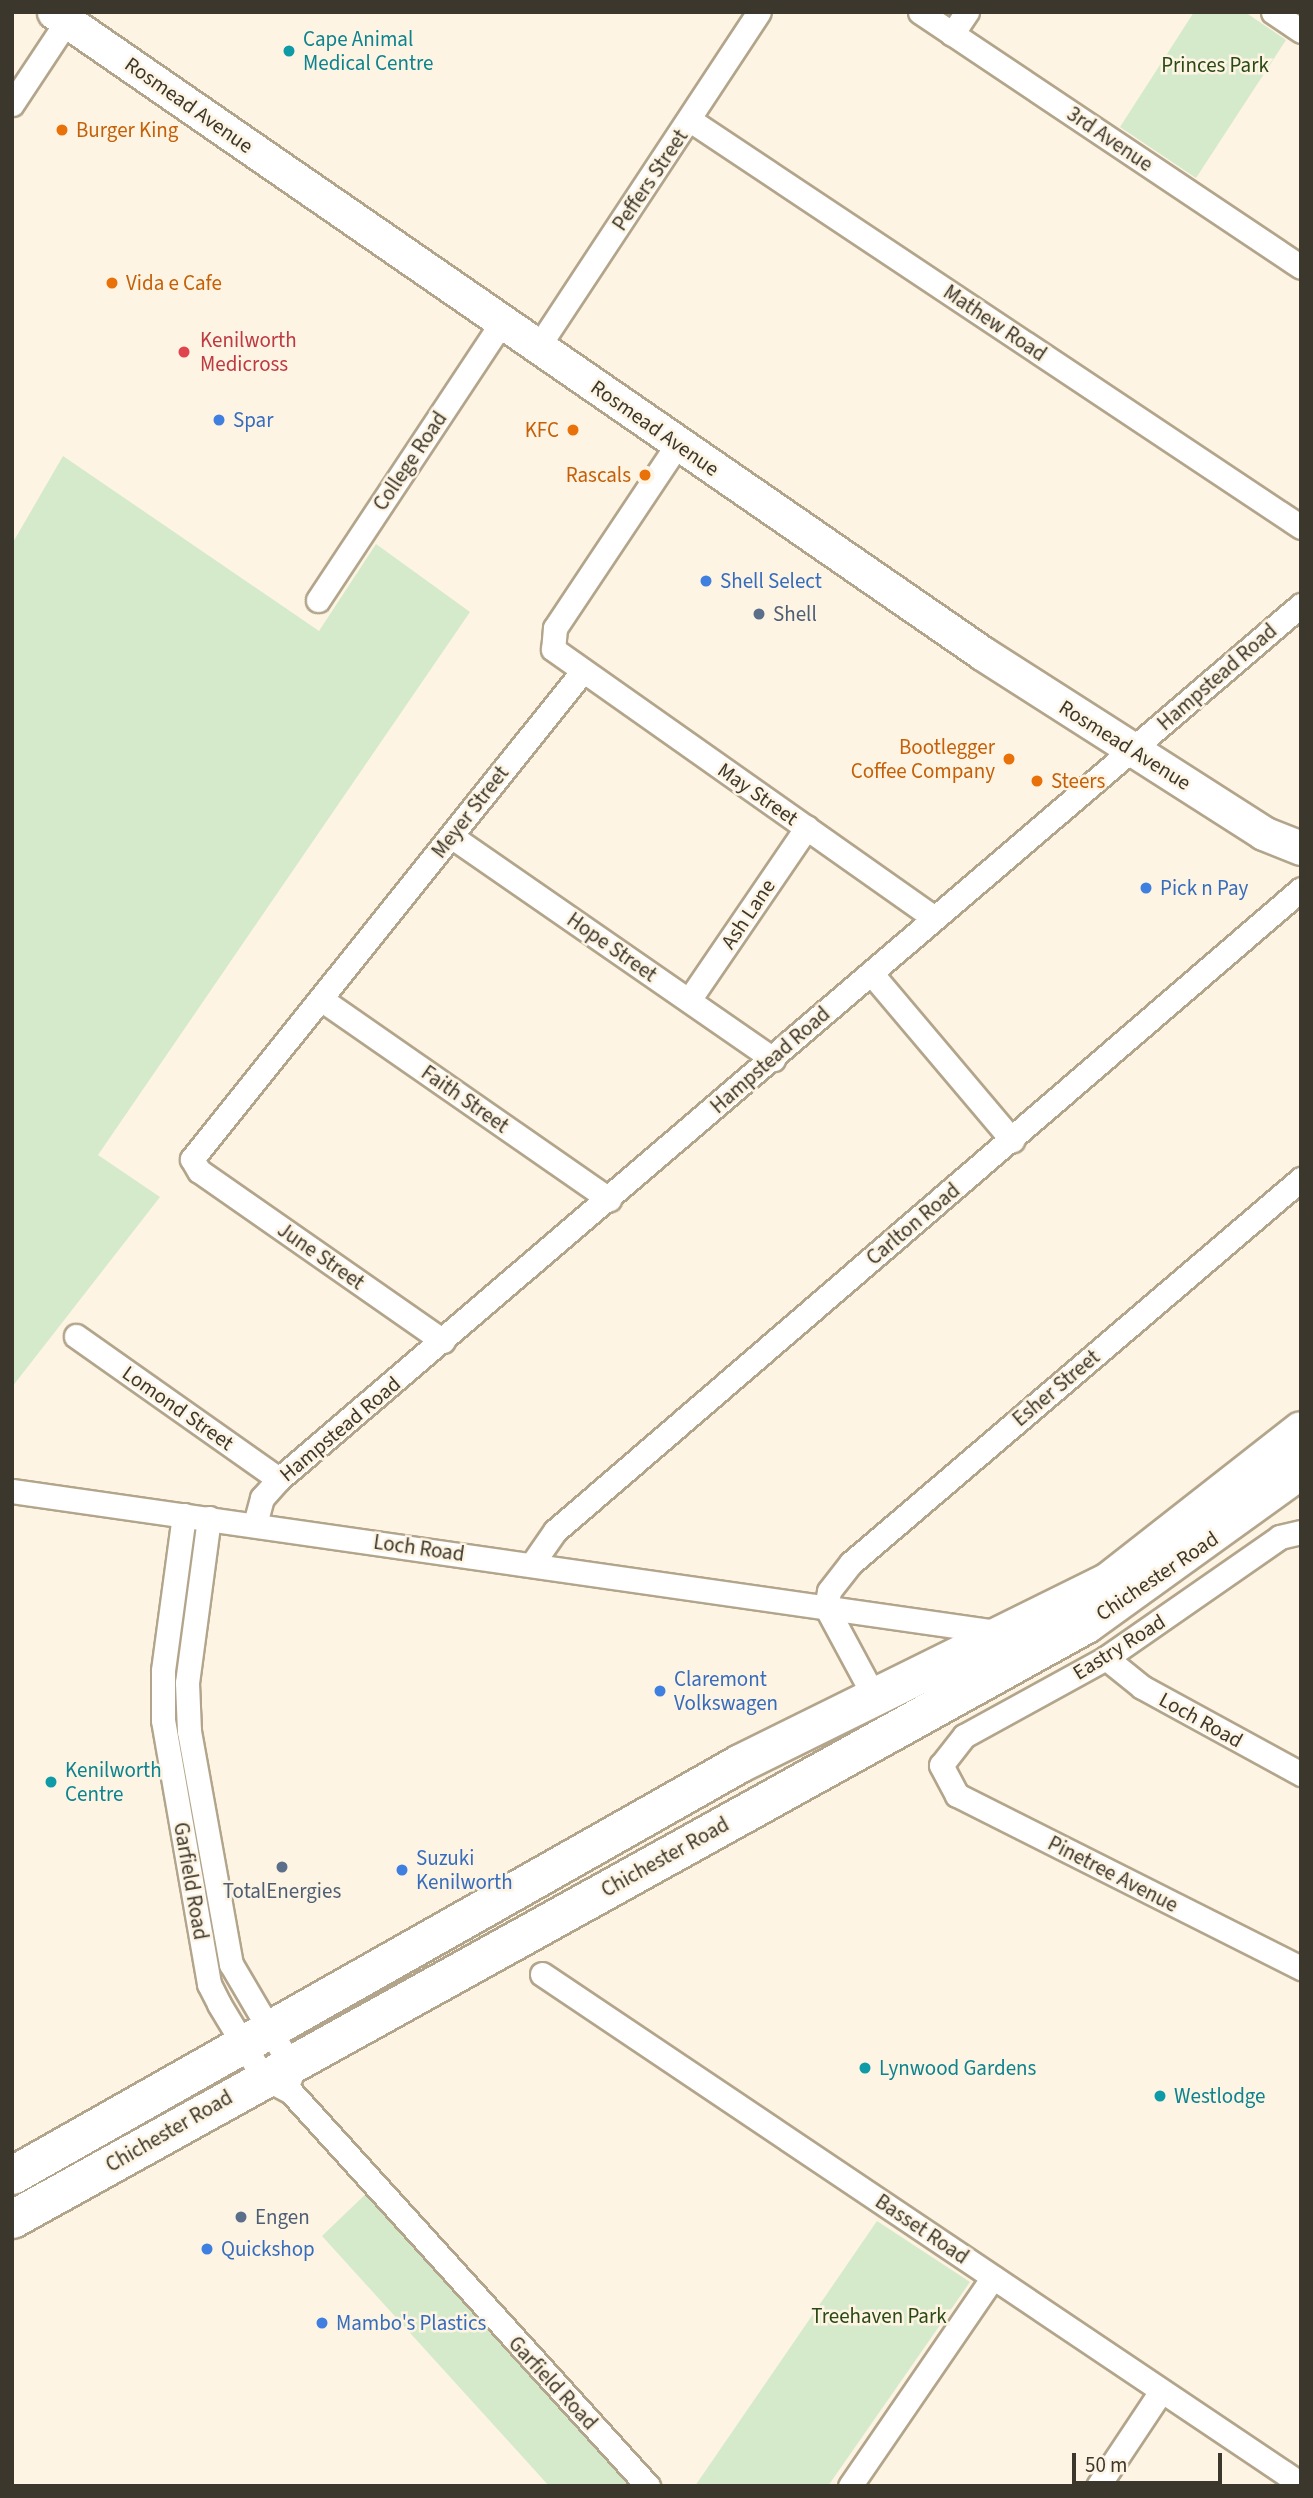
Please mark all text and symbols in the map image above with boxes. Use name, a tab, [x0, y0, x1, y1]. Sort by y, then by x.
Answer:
place label: Cape Animal Medical Centre	[303, 26, 433, 76]
marker: Cape Animal Medical Centre	[281, 43, 297, 59]
street label: Rosmead Avenue	[120, 51, 258, 159]
park label: Princes Park	[1161, 52, 1269, 78]
street label: 3rd Avenue	[1062, 101, 1158, 177]
place label: Burger King	[76, 117, 178, 143]
marker: Burger King	[54, 122, 70, 138]
street label: Peffers Street	[607, 124, 693, 236]
place label: Vida e Cafe	[126, 270, 222, 296]
marker: Vida e Cafe	[104, 275, 120, 291]
street label: Mathew Road	[939, 279, 1051, 367]
place label: Kenilworth Medicross	[200, 327, 297, 377]
marker: Kenilworth Medicross	[174, 342, 194, 362]
street label: Rosmead Avenue	[586, 374, 724, 482]
place label: Spar	[233, 407, 273, 433]
street label: College Road	[368, 407, 452, 515]
marker: Spar	[211, 412, 227, 428]
place label: KFC	[525, 417, 559, 443]
marker: KFC	[565, 422, 581, 438]
place label: Rascals	[566, 462, 631, 488]
marker: Rascals	[637, 467, 653, 483]
place label: Shell Select	[720, 568, 822, 594]
marker: Shell Select	[698, 573, 714, 589]
place label: Shell	[773, 601, 817, 627]
marker: Shell	[751, 606, 767, 622]
street label: Hampstead Road	[1152, 618, 1282, 736]
street label: Rosmead Avenue	[1054, 694, 1196, 796]
place label: Bootlegger Coffee Company	[851, 734, 995, 784]
marker: Bootlegger Coffee Company	[1001, 751, 1017, 767]
street label: May Street	[713, 757, 803, 831]
street label: Meyer Street	[426, 761, 514, 863]
place label: Steers	[1051, 768, 1105, 794]
marker: Steers	[1029, 773, 1045, 789]
street label: Ash Lane	[715, 874, 781, 954]
place label: Pick n Pay	[1160, 875, 1248, 901]
marker: Pick n Pay	[1138, 880, 1154, 896]
street label: Hope Street	[562, 907, 662, 987]
street label: Hampstead Road	[705, 1001, 835, 1119]
street label: Faith Street	[417, 1060, 513, 1138]
street label: Carlton Road	[861, 1178, 965, 1270]
street label: June Street	[273, 1217, 369, 1295]
street label: Esher Street	[1007, 1344, 1105, 1432]
street label: Lomond Street	[117, 1360, 239, 1456]
street label: Hampstead Road	[274, 1371, 406, 1487]
street label: Chichester Road	[1091, 1526, 1223, 1626]
street label: Loch Road	[372, 1529, 466, 1567]
street label: Eastry Road	[1068, 1609, 1170, 1685]
place label: Claremont Volkswagen	[674, 1666, 778, 1716]
marker: Claremont Volkswagen	[652, 1683, 668, 1699]
street label: Loch Road	[1155, 1687, 1247, 1753]
place label: Kenilworth Centre	[65, 1757, 162, 1807]
marker: Kenilworth Centre	[43, 1774, 59, 1790]
street label: Chichester Road	[597, 1812, 733, 1902]
street label: Garfield Road	[168, 1820, 214, 1942]
street label: Pinetree Avenue	[1044, 1830, 1182, 1918]
place label: Suzuki Kenilworth	[416, 1845, 513, 1895]
marker: TotalEnergies	[274, 1859, 290, 1875]
marker: Suzuki Kenilworth	[394, 1862, 410, 1878]
place label: TotalEnergies	[223, 1878, 341, 1904]
place label: Lynwood Gardens	[879, 2055, 1036, 2081]
marker: Lynwood Gardens	[857, 2060, 873, 2076]
place label: Westlodge	[1174, 2083, 1266, 2109]
street label: Chichester Road	[101, 2085, 237, 2177]
marker: Westlodge	[1152, 2088, 1168, 2104]
street label: Basset Road	[871, 2189, 973, 2269]
place label: Engen	[255, 2204, 310, 2230]
marker: Engen	[233, 2209, 249, 2225]
place label: Quickshop	[221, 2236, 315, 2262]
marker: Quickshop	[199, 2241, 215, 2257]
park label: Treehaven Park	[811, 2303, 947, 2329]
place label: Mambo's Plastics	[336, 2310, 486, 2336]
marker: Mambo's Plastics	[314, 2315, 330, 2331]
street label: Garfield Road	[503, 2331, 603, 2435]
scale bar	[1075, 2438, 1226, 2482]
text: 50 m	[1085, 2450, 1127, 2480]

